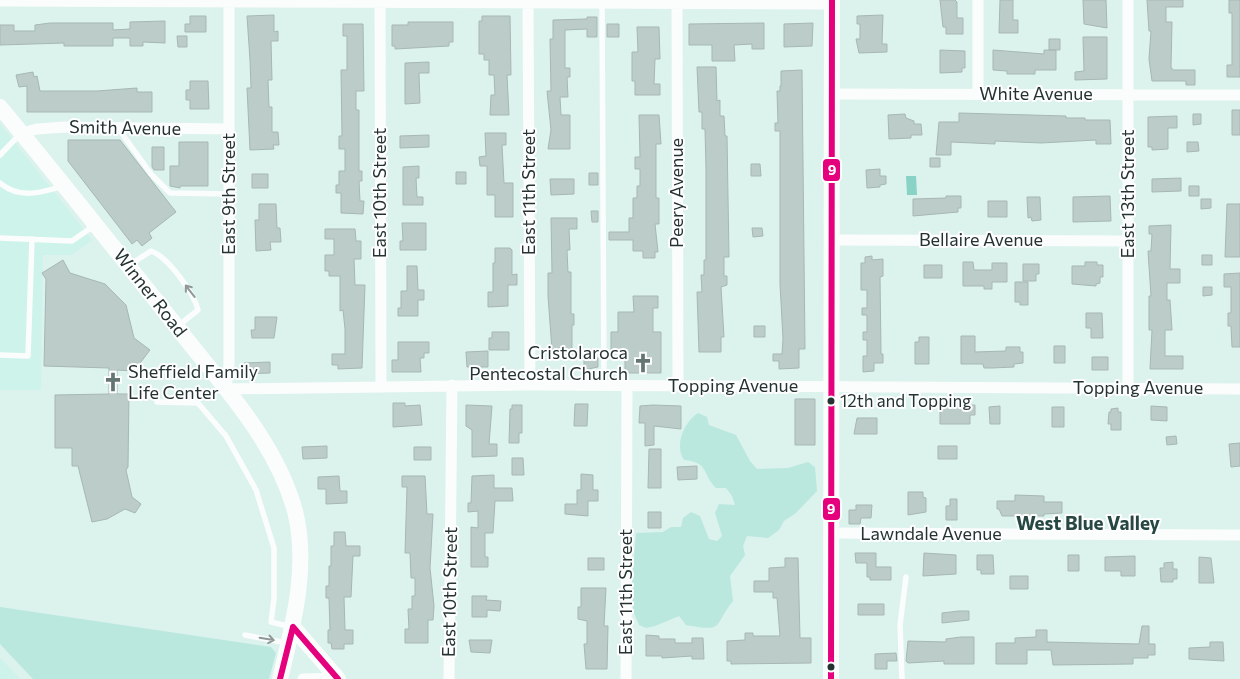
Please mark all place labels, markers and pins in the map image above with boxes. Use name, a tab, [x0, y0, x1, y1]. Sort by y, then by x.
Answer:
place label: Cristolaroca Pentecostal Church	[469, 341, 628, 384]
church icon: Cristolaroca Pentecostal Church	[632, 352, 654, 374]
place label: Sheffield Family Life Center	[128, 360, 258, 403]
church icon: Sheffield Family Life Center	[102, 371, 124, 393]
place label: 12th and Topping	[840, 390, 972, 411]
marker: 12th and Topping	[826, 396, 836, 406]
unlabelled marker	[826, 662, 836, 672]

